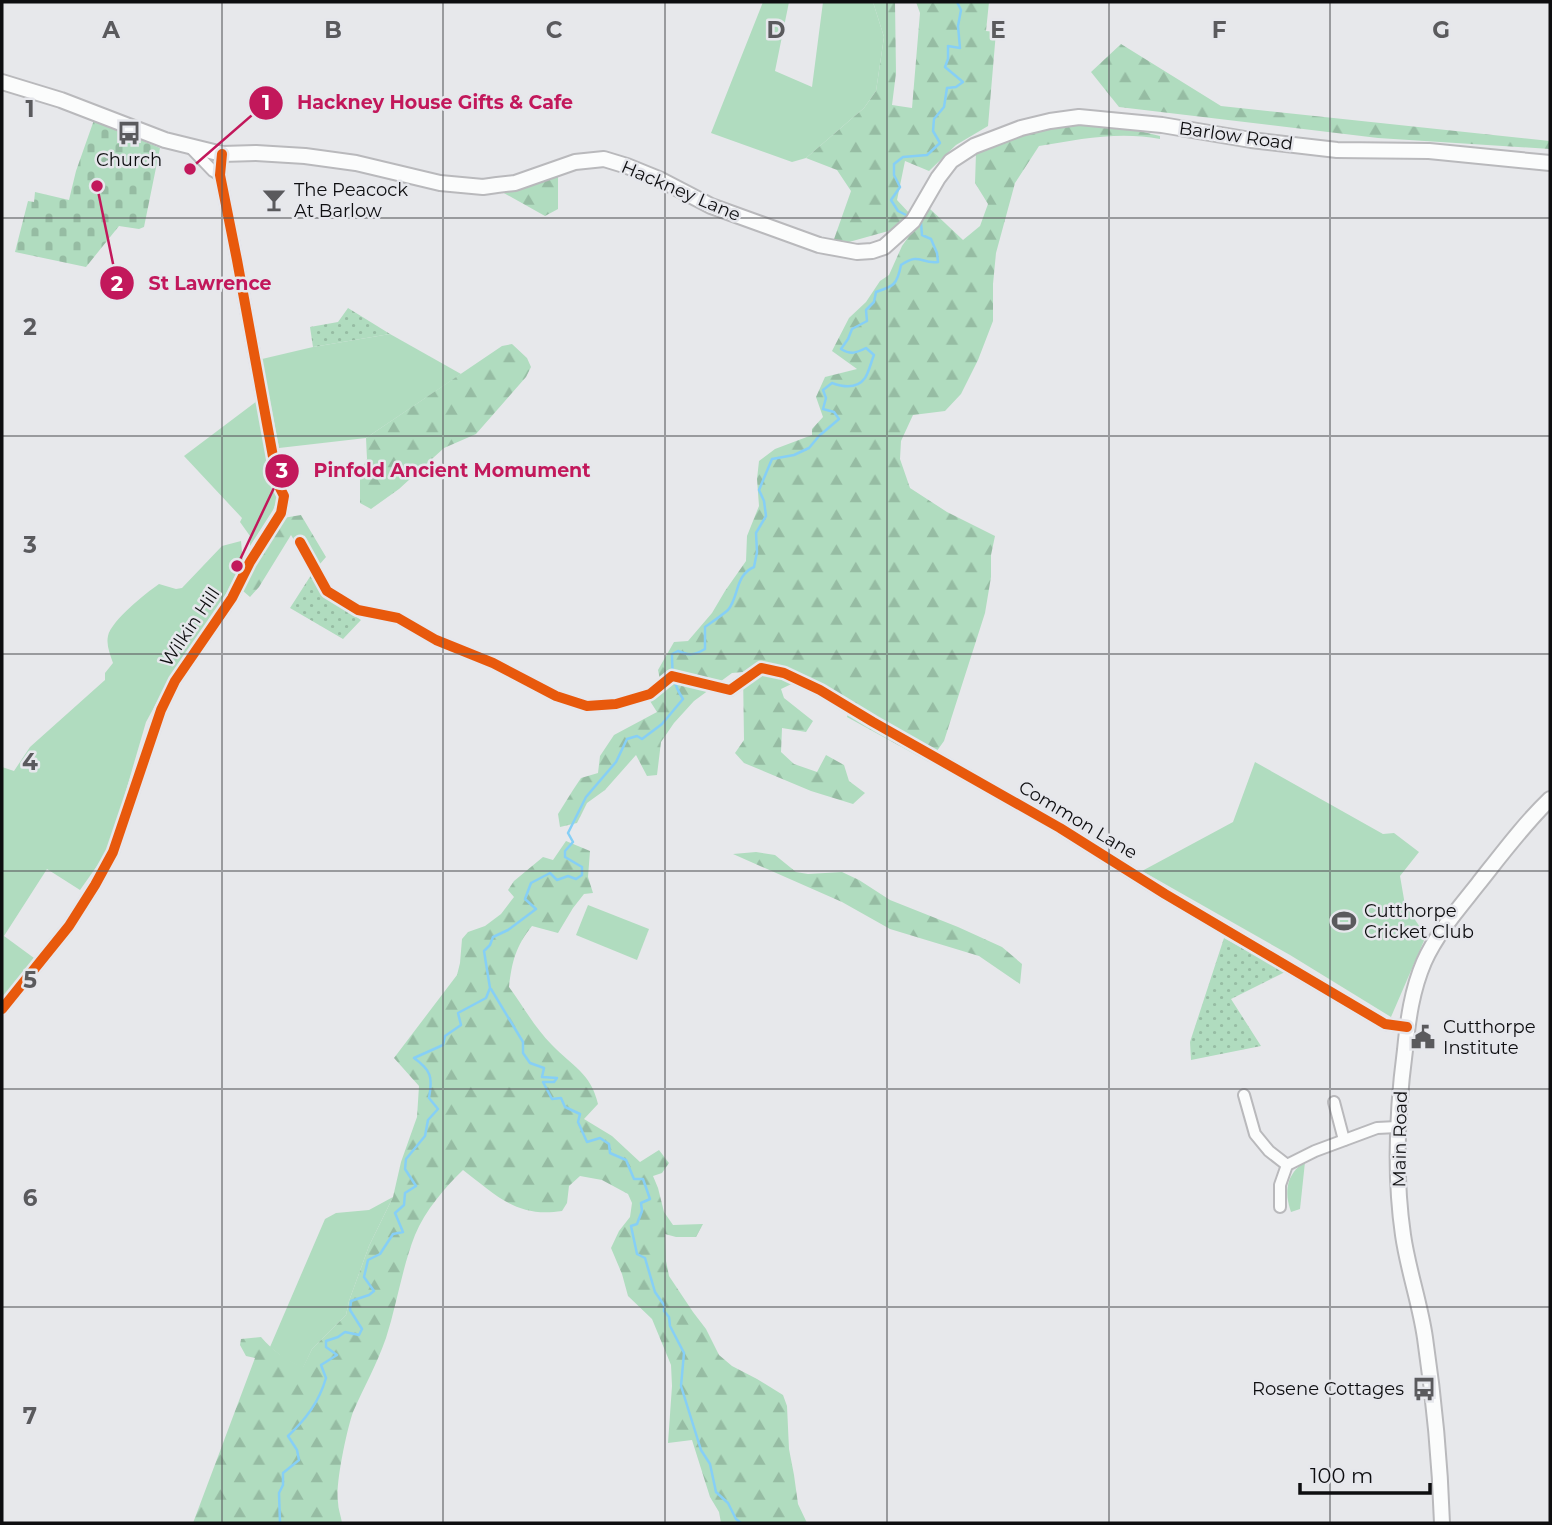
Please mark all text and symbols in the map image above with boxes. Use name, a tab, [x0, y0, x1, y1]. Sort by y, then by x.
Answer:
text: A	[101, 16, 120, 44]
text: B	[324, 16, 342, 44]
text: C	[546, 16, 563, 44]
text: D	[767, 16, 786, 44]
text: E	[990, 16, 1006, 44]
text: F	[1212, 16, 1227, 44]
text: G	[1432, 16, 1450, 44]
callout: Hackney House Gifts & Cafe	[248, 83, 588, 123]
text: 1	[262, 90, 270, 115]
text: Hackney House Gifts & Cafe	[297, 91, 573, 114]
text: 1	[25, 95, 35, 123]
street label: Barlow Road	[1178, 117, 1294, 155]
bus stop icon: Church	[115, 119, 143, 147]
place label: Church	[96, 149, 162, 171]
street label: Hackney Lane	[618, 156, 744, 226]
place label: The Peacock At Barlow	[294, 179, 408, 222]
bar icon: The Peacock At Barlow	[260, 186, 288, 214]
callout: St Lawrence	[99, 263, 285, 303]
text: 2	[111, 271, 123, 296]
text: St Lawrence	[149, 272, 271, 295]
text: 2	[23, 313, 37, 341]
callout: Pinfold Ancient Momument	[264, 451, 604, 491]
text: 3	[275, 458, 288, 483]
text: Pinfold Ancient Momument	[313, 459, 591, 482]
text: 3	[22, 531, 37, 559]
street label: Wilkin Hill	[155, 583, 225, 671]
text: 4	[22, 748, 38, 776]
street label: Common Lane	[1015, 776, 1141, 864]
place label: Cutthorpe Cricket Club	[1364, 900, 1474, 943]
sports icon: Cutthorpe Cricket Club	[1330, 907, 1358, 935]
text: 5	[23, 966, 37, 994]
place label: Cutthorpe Institute	[1443, 1016, 1536, 1059]
public building icon: Cutthorpe Institute	[1409, 1023, 1437, 1051]
street label: Main Road	[1388, 1091, 1412, 1187]
text: 6	[23, 1184, 38, 1212]
bus stop icon: Rosene Cottages	[1410, 1375, 1438, 1403]
place label: Rosene Cottages	[1252, 1378, 1404, 1400]
text: 7	[23, 1402, 37, 1430]
scale bar	[1300, 1452, 1430, 1496]
text: 100 m	[1310, 1463, 1373, 1488]

